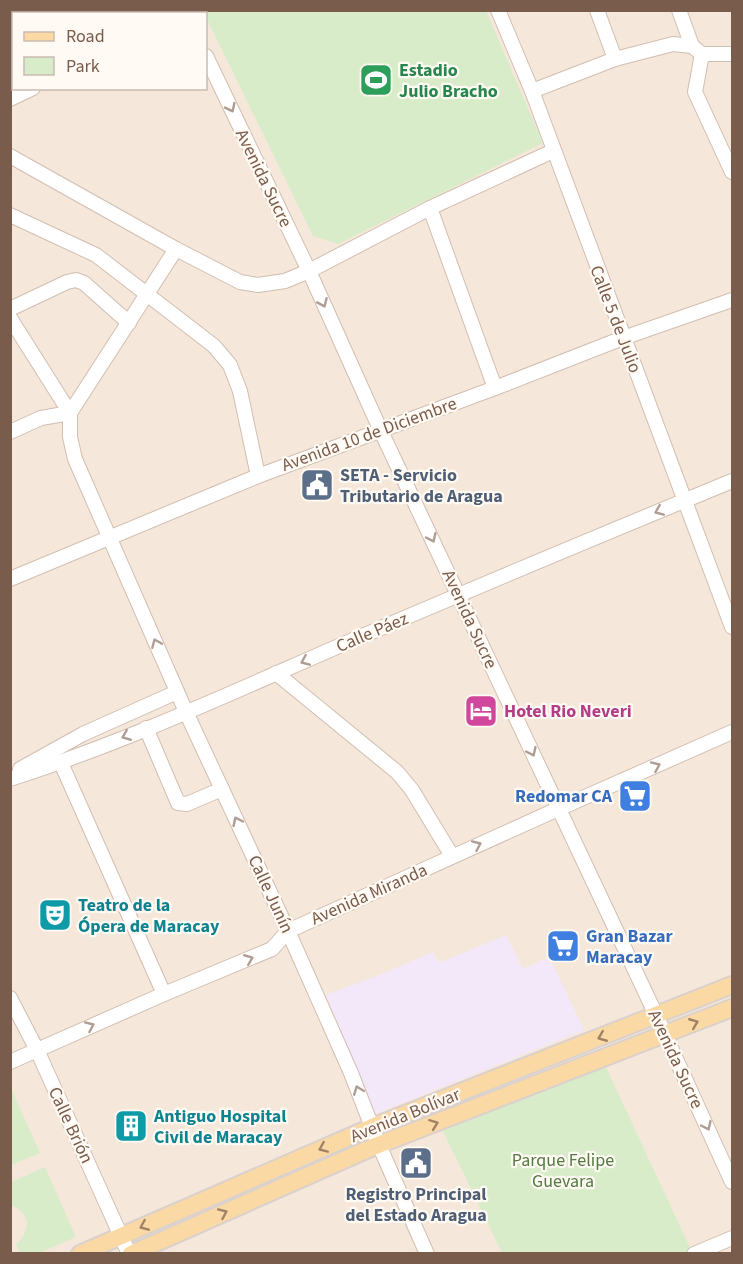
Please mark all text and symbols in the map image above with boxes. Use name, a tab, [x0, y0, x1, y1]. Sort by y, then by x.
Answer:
legend	[12, 12, 207, 90]
text: Road	[66, 24, 105, 49]
text: Park	[66, 54, 100, 79]
place label: Estadio Julio Bracho	[399, 58, 498, 104]
sports icon: Estadio Julio Bracho	[358, 62, 394, 98]
one-way arrow	[223, 102, 235, 113]
street label: Avenida Sucre	[229, 125, 298, 232]
street label: Calle 5 de Julio	[584, 262, 648, 377]
one-way arrow	[316, 297, 328, 308]
street label: Avenida 10 de Diciembre	[278, 391, 460, 478]
place label: SETA - Servicio Tributario de Aragua	[340, 463, 503, 509]
public building icon: SETA - Servicio Tributario de Aragua	[299, 467, 335, 503]
one-way arrow	[654, 504, 665, 516]
one-way arrow	[424, 531, 436, 542]
street label: Avenida Sucre	[436, 566, 503, 673]
street label: Calle Páez	[332, 606, 412, 659]
one-way arrow	[151, 638, 163, 649]
one-way arrow	[301, 653, 312, 665]
hotel icon: Hotel Rio Neveri	[463, 693, 499, 729]
place label: Hotel Rio Neveri	[504, 699, 632, 724]
one-way arrow	[121, 729, 132, 741]
one-way arrow	[524, 746, 536, 757]
one-way arrow	[649, 761, 660, 773]
supermarket icon: Redomar CA	[617, 778, 653, 814]
place label: Redomar CA	[515, 784, 613, 809]
one-way arrow	[232, 816, 244, 827]
one-way arrow	[471, 840, 482, 852]
street label: Calle Junín	[242, 851, 300, 937]
street label: Avenida Miranda	[307, 858, 431, 931]
place label: Teatro de la Ópera de Maracay	[78, 893, 220, 939]
theatre icon: Teatro de la Ópera de Maracay	[37, 897, 73, 933]
place label: Gran Bazar Maracay	[586, 924, 673, 970]
supermarket icon: Gran Bazar Maracay	[545, 928, 581, 964]
one-way arrow	[242, 954, 253, 966]
street label: Avenida Sucre	[642, 1006, 709, 1113]
one-way arrow	[688, 1018, 699, 1030]
one-way arrow	[84, 1022, 95, 1034]
one-way arrow	[597, 1030, 608, 1042]
street label: Avenida Bolívar	[346, 1082, 465, 1149]
street label: Calle Brión	[42, 1083, 99, 1168]
one-way arrow	[353, 1086, 365, 1097]
place label: Antiguo Hospital Civil de Maracay	[153, 1104, 286, 1150]
building icon: Antiguo Hospital Civil de Maracay	[113, 1108, 149, 1144]
one-way arrow	[428, 1119, 439, 1131]
one-way arrow	[700, 1120, 712, 1131]
one-way arrow	[319, 1141, 330, 1153]
public building icon: Registro Principal del Estado Aragua	[398, 1145, 434, 1181]
park label: Parque Felipe Guevara	[512, 1148, 614, 1194]
place label: Registro Principal del Estado Aragua	[345, 1182, 487, 1228]
one-way arrow	[216, 1208, 227, 1220]
one-way arrow	[140, 1218, 151, 1230]

